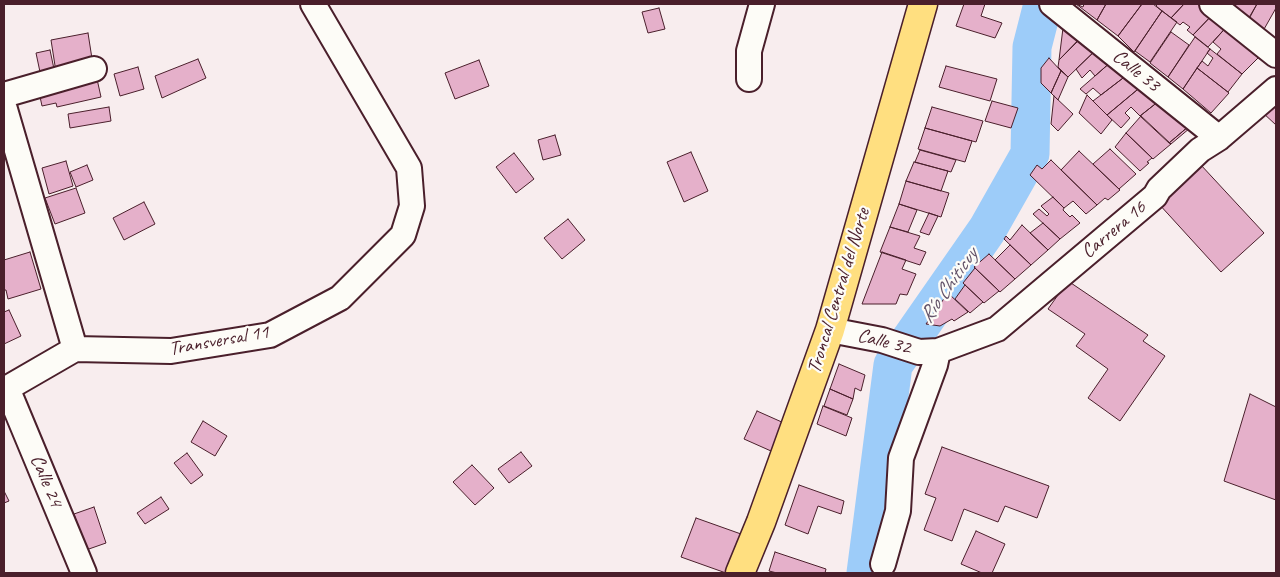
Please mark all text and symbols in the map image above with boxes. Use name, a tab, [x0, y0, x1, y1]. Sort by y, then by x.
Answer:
street label: Calle 33	[1107, 45, 1165, 97]
street label: Carrera 16	[1077, 196, 1151, 264]
street label: Troncal Central del Norte	[802, 206, 876, 376]
water label: Río Chiticuy	[914, 244, 984, 328]
street label: Transversal 11	[167, 320, 271, 362]
street label: Calle 32	[855, 324, 913, 360]
street label: Calle 24	[24, 451, 68, 511]

